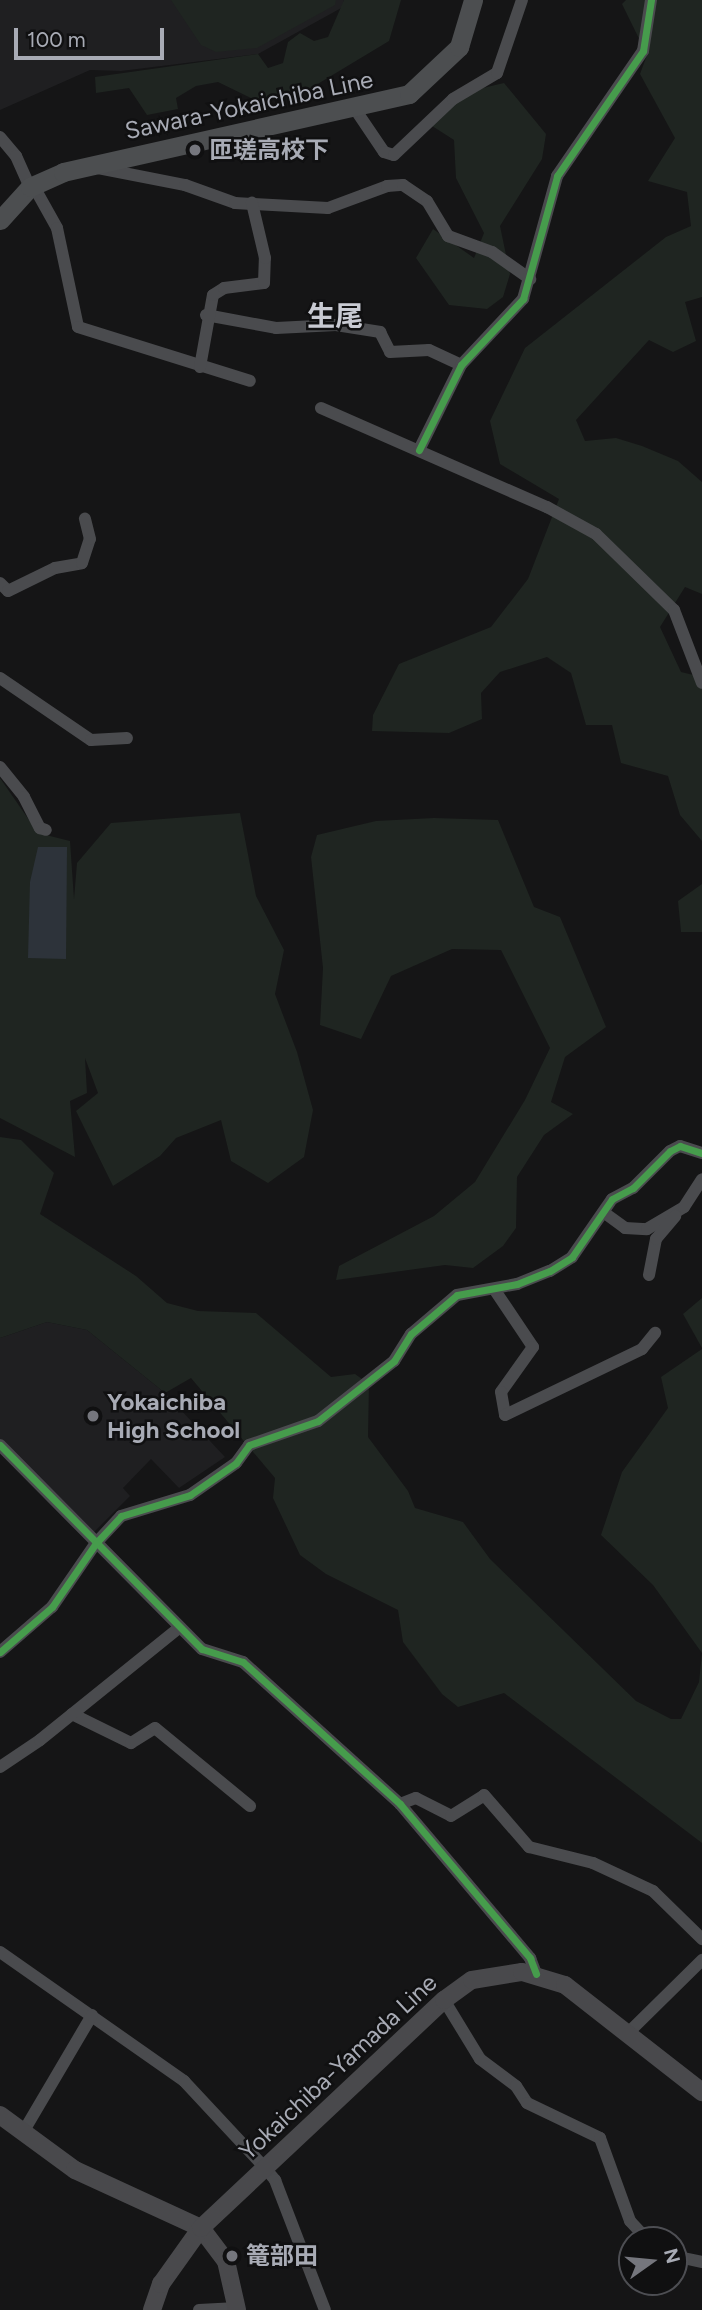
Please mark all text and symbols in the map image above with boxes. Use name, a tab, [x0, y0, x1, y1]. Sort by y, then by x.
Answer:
scale bar	[18, 14, 168, 58]
text: 100 m	[27, 27, 86, 52]
street label: Sawara-Yokaichiba Line	[122, 65, 376, 145]
place label: 匝瑳高校下	[209, 136, 329, 164]
marker: 匝瑳高校下	[187, 142, 203, 158]
district label: 生尾	[307, 299, 363, 333]
place label: Yokaichiba High School	[107, 1388, 240, 1444]
marker: Yokaichiba High School	[85, 1408, 101, 1424]
street label: Yokaichiba-Yamada Line	[233, 1968, 443, 2166]
north arrow	[618, 2226, 688, 2296]
place label: 篭部田	[246, 2242, 318, 2270]
text: N	[659, 2246, 685, 2266]
marker: 篭部田	[224, 2248, 240, 2264]

